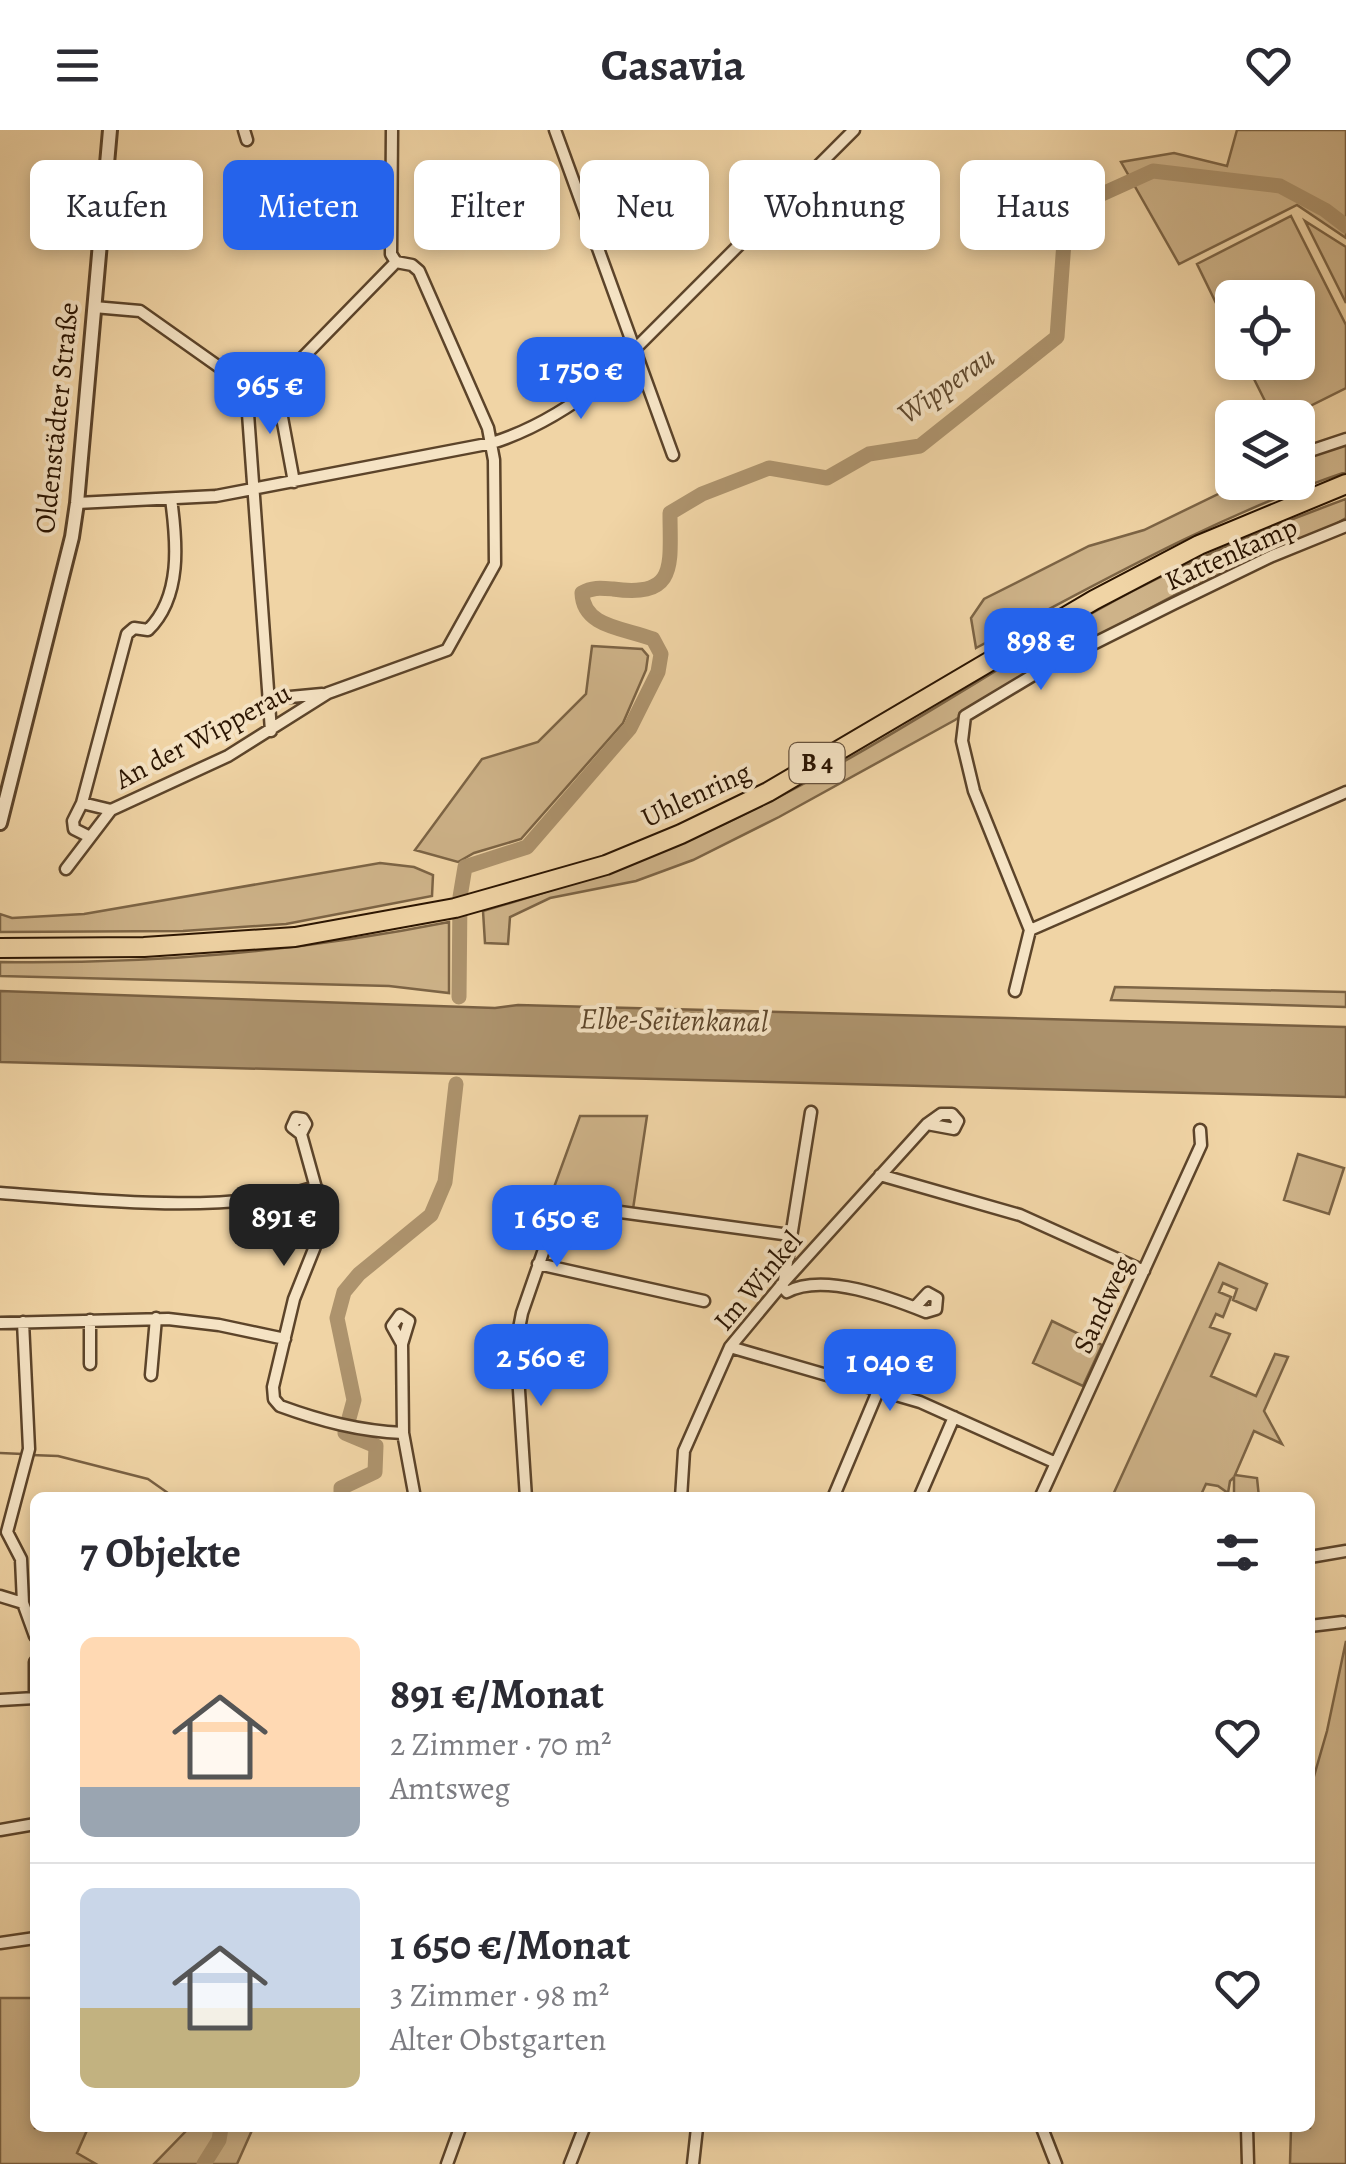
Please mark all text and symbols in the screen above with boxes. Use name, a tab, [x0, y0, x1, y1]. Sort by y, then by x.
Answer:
text: Casavia	[601, 34, 745, 96]
icon: menu	[50, 38, 105, 93]
icon: heart	[1241, 38, 1296, 93]
chip: Kaufen	[30, 160, 203, 250]
chip: Mieten	[223, 160, 394, 250]
chip: Filter	[414, 160, 560, 250]
chip: Neu	[580, 160, 709, 250]
chip: Wohnung	[729, 160, 940, 250]
chip: Haus	[960, 160, 1105, 250]
map controls	[1215, 280, 1315, 500]
button: locate	[1215, 280, 1315, 380]
street label: Oldenstädter Straße	[26, 300, 88, 536]
pin: 1 750 €	[489, 337, 673, 422]
water label: Wipperau	[889, 337, 1003, 433]
text: 1 750 €	[539, 347, 623, 391]
pin: 965 €	[200, 352, 340, 437]
text: 965 €	[236, 362, 304, 406]
button: layers	[1215, 400, 1315, 500]
street label: Kattenkamp	[1159, 508, 1303, 600]
pin: 898 €	[971, 608, 1111, 693]
text: 898 €	[1006, 618, 1076, 662]
street label: An der Wipperau	[107, 673, 298, 799]
road number: B 4	[790, 743, 844, 783]
street label: Uhlenring	[635, 753, 757, 837]
water label: Elbe-Seitenkanal	[580, 998, 769, 1042]
pin: 891 €	[214, 1184, 354, 1269]
pin: 1 650 €	[465, 1185, 649, 1270]
text: 891 €	[251, 1194, 317, 1238]
text: 1 650 €	[514, 1195, 600, 1239]
street label: Im Winkel	[705, 1223, 811, 1339]
street label: Sandweg	[1064, 1250, 1142, 1360]
pin: 2 560 €	[449, 1324, 633, 1409]
pin: 1 040 €	[798, 1329, 982, 1414]
text: 2 560 €	[496, 1334, 586, 1378]
text: 1 040 €	[846, 1339, 934, 1383]
text: 7 Objekte	[80, 1524, 241, 1581]
icon: filters	[1210, 1525, 1265, 1580]
text: 891 €/Monat	[390, 1665, 604, 1722]
icon: home	[160, 1677, 280, 1797]
icon: heart	[1210, 1710, 1265, 1765]
text: 2 Zimmer · 70 m²	[390, 1722, 612, 1766]
text: Amtsweg	[390, 1766, 510, 1810]
text: 1 650 €/Monat	[390, 1916, 630, 1973]
icon: home	[160, 1928, 280, 2048]
icon: heart	[1210, 1961, 1265, 2016]
text: 3 Zimmer · 98 m²	[390, 1973, 609, 2017]
text: Alter Obstgarten	[390, 2017, 606, 2061]

